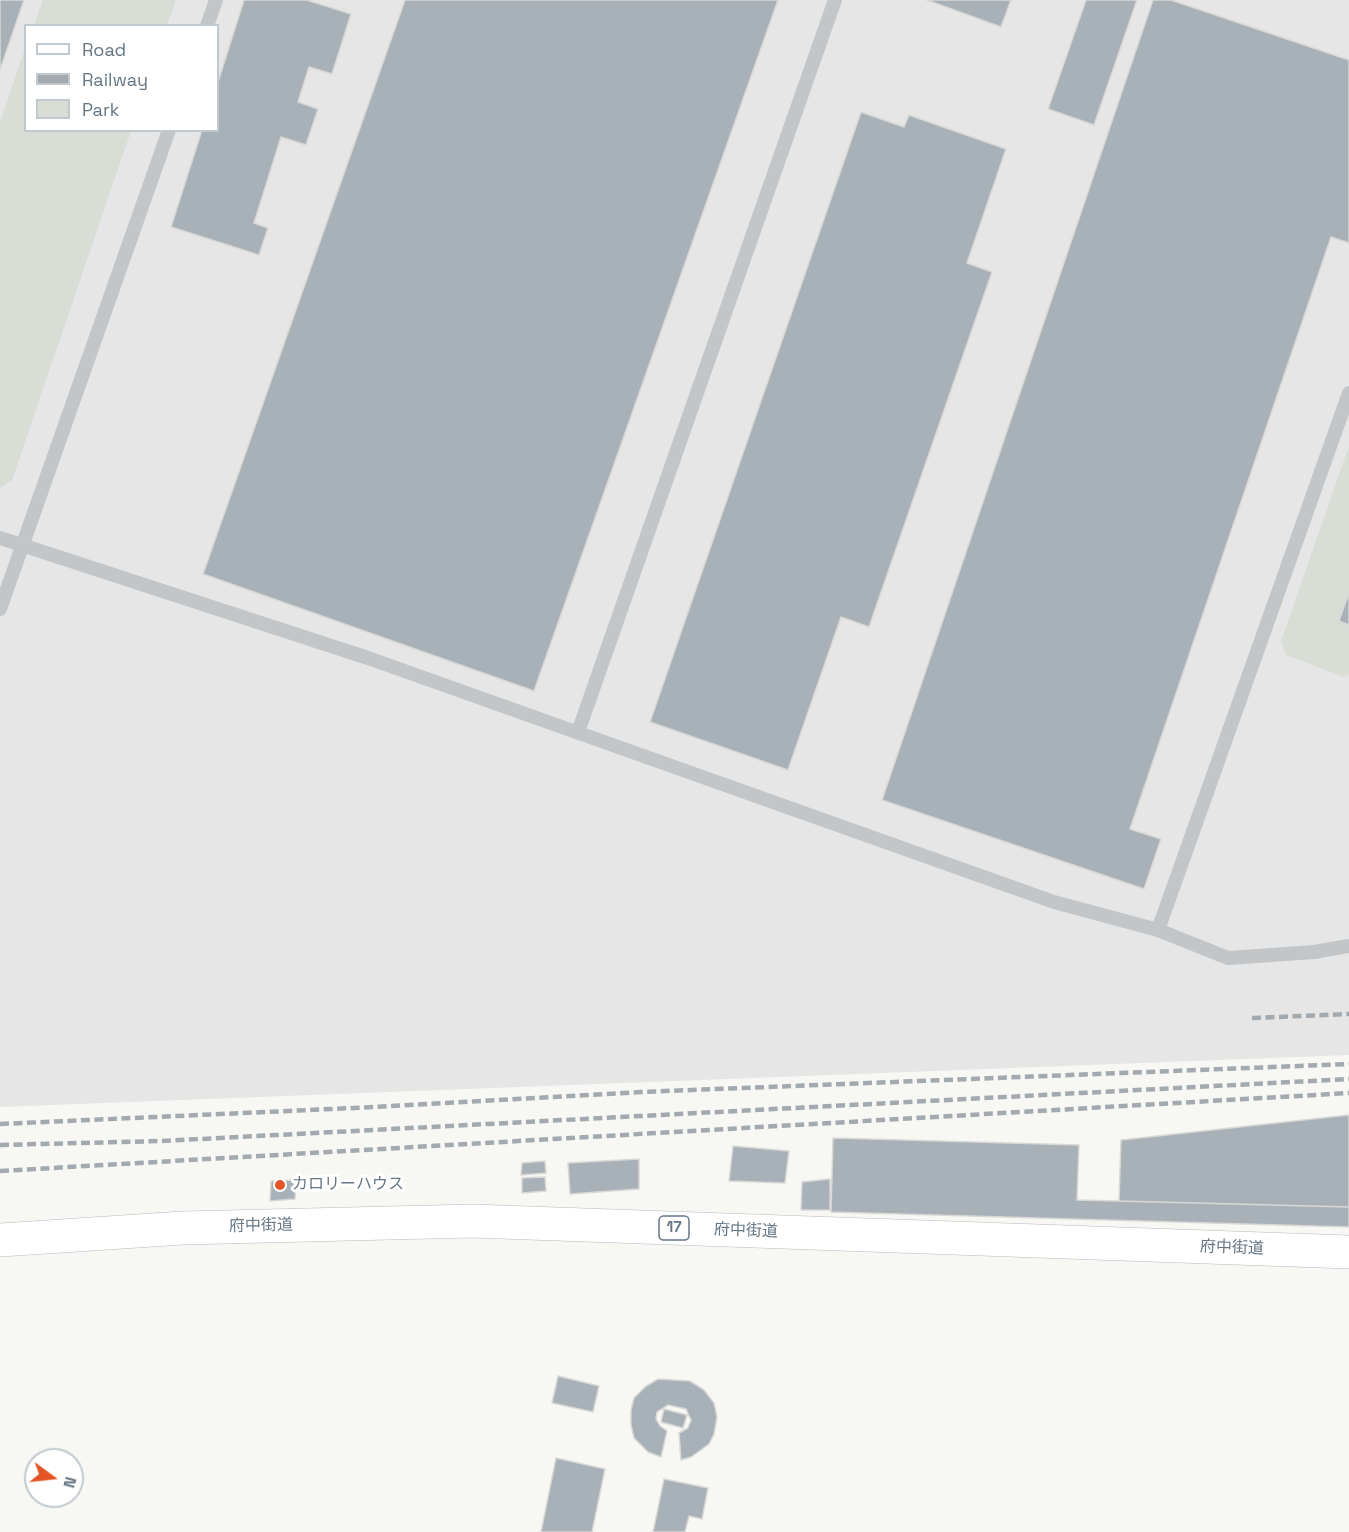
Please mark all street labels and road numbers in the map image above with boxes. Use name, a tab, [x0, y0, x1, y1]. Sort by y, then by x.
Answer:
street label: 府中街道	[229, 1216, 293, 1236]
road number: 17	[659, 1216, 689, 1240]
street label: 府中街道	[714, 1220, 778, 1242]
street label: 府中街道	[1200, 1237, 1264, 1259]

